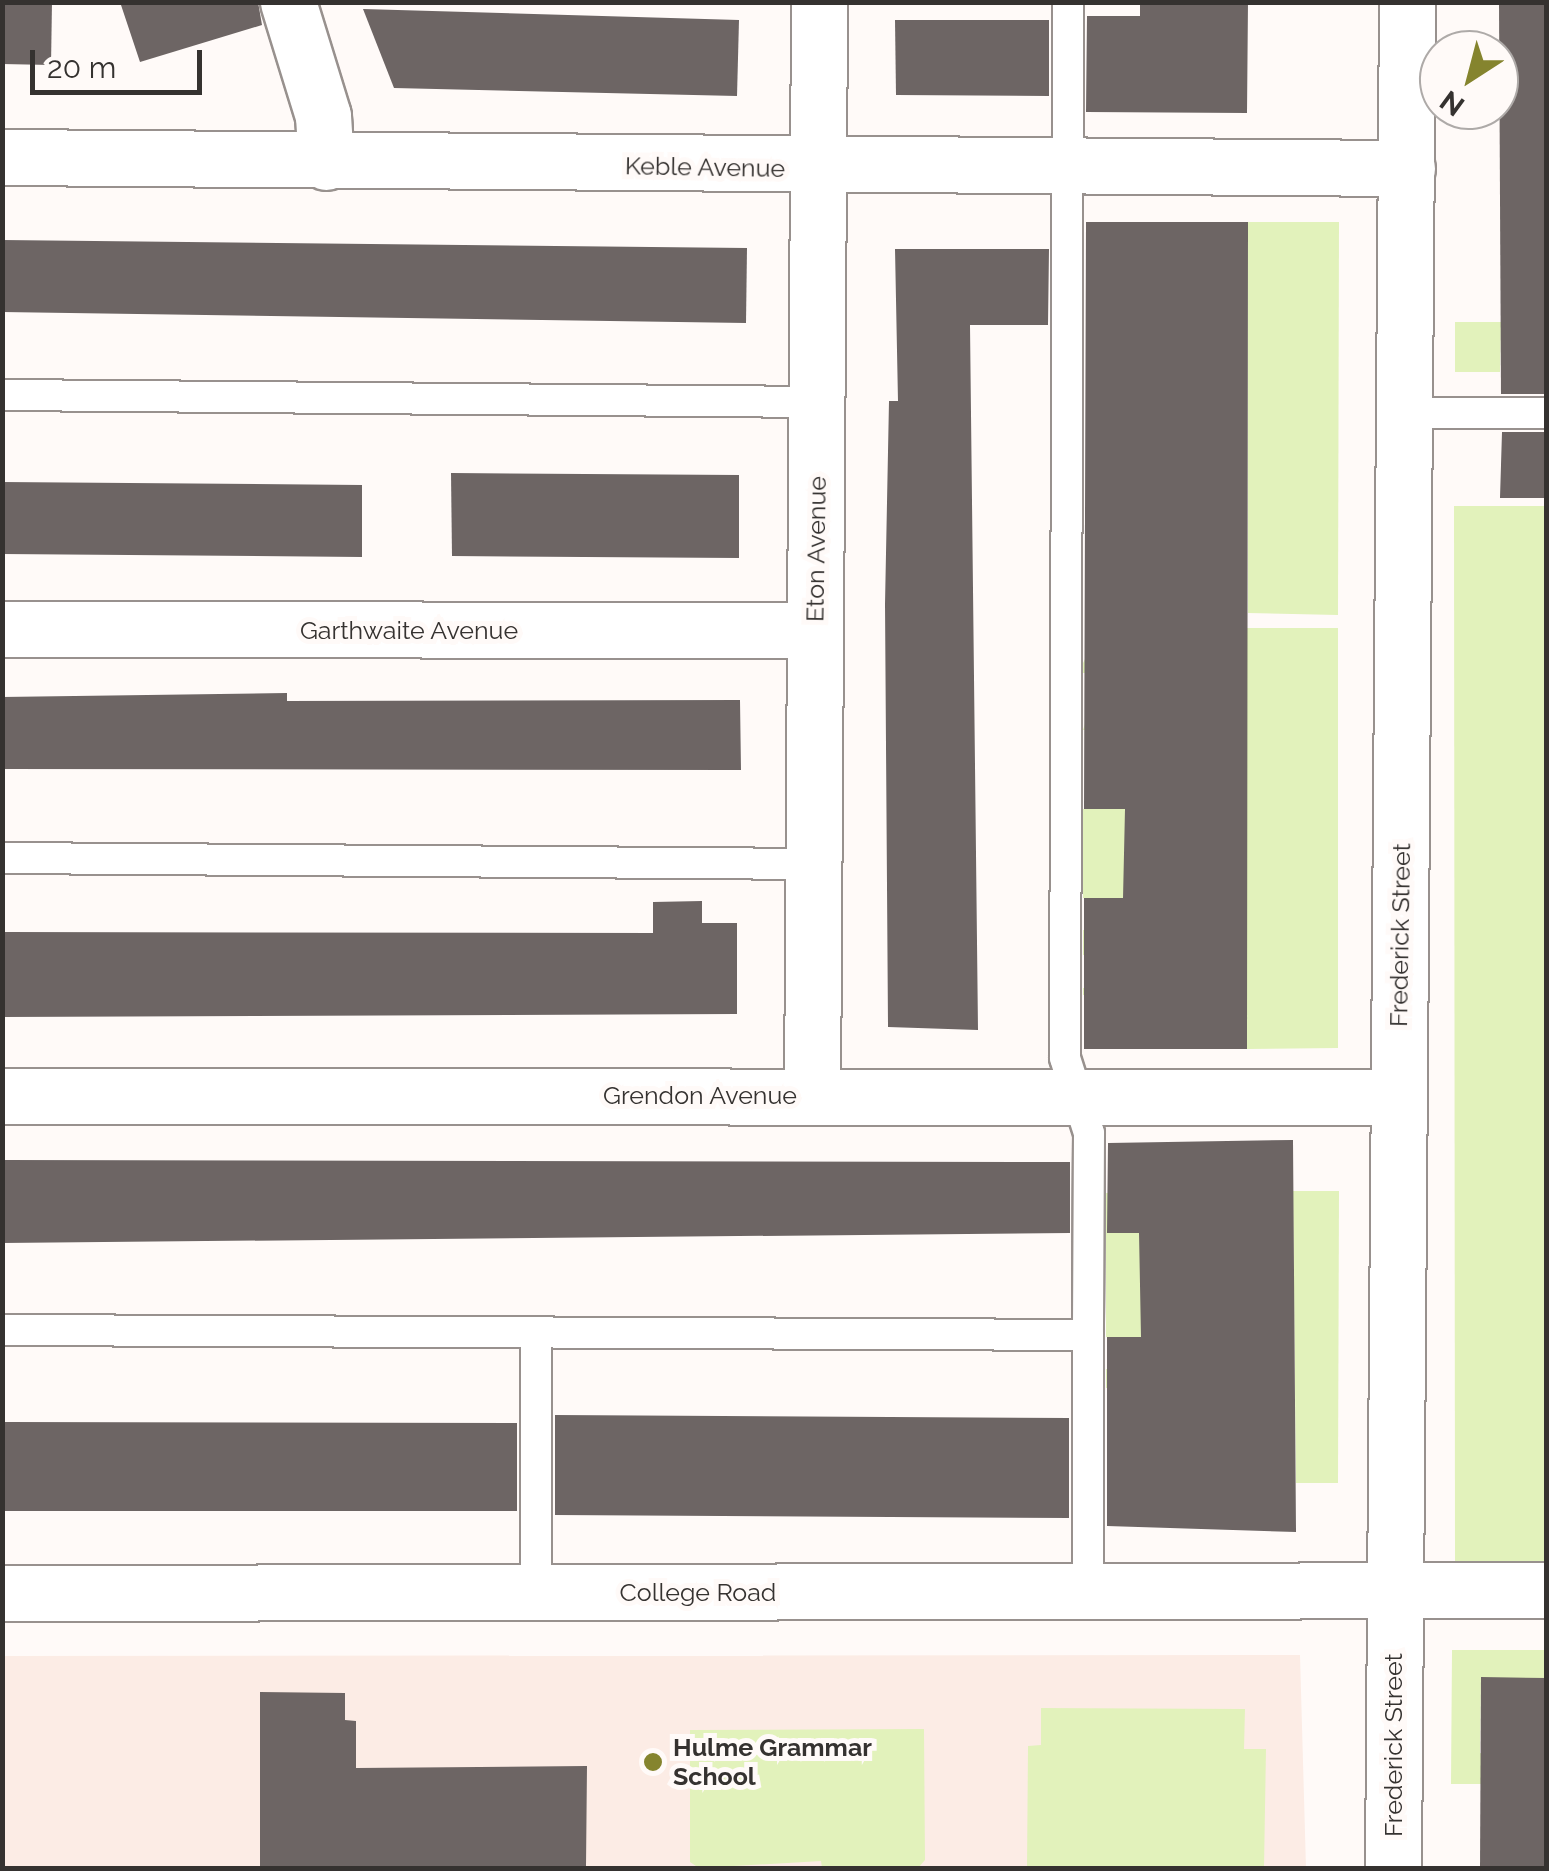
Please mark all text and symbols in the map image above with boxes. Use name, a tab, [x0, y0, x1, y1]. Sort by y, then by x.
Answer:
scale bar	[35, 30, 208, 92]
north arrow	[1419, 30, 1519, 130]
text: 20 m	[47, 50, 116, 85]
text: N	[1434, 83, 1471, 123]
street label: Keble Avenue	[624, 151, 786, 183]
street label: Eton Avenue	[800, 475, 832, 623]
street label: Garthwaite Avenue	[300, 615, 518, 645]
street label: Frederick Street	[1383, 843, 1417, 1027]
street label: Grendon Avenue	[603, 1080, 797, 1110]
street label: College Road	[620, 1577, 776, 1607]
street label: Frederick Street	[1378, 1653, 1408, 1837]
place label: Hulme Grammar School	[673, 1733, 872, 1792]
marker: Hulme Grammar School	[642, 1751, 664, 1773]

